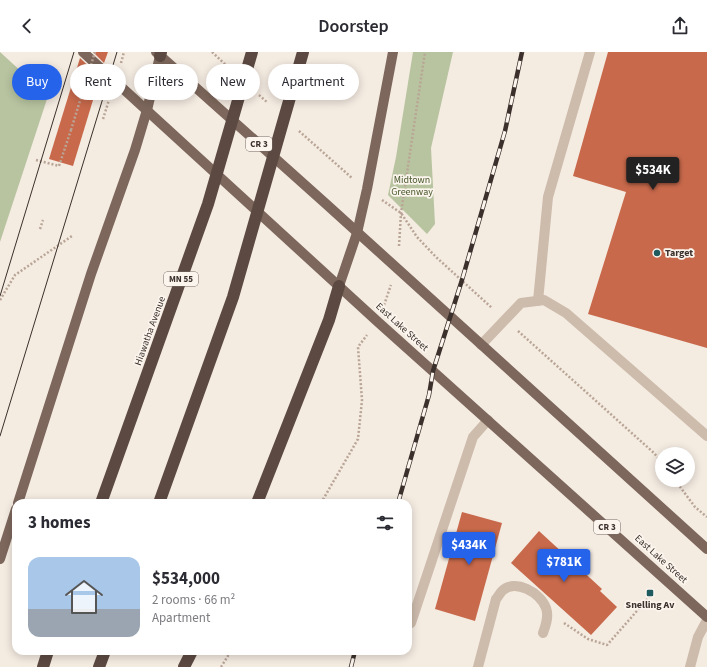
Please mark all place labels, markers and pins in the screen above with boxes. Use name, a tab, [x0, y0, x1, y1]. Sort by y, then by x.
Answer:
pin: $534K	[625, 157, 681, 191]
place label: Target	[665, 246, 693, 260]
marker: Target	[652, 248, 662, 258]
pin: $434K	[441, 532, 497, 566]
pin: $781K	[536, 549, 592, 583]
marker: Snelling Av	[645, 588, 655, 598]
place label: Snelling Av	[626, 598, 675, 612]

